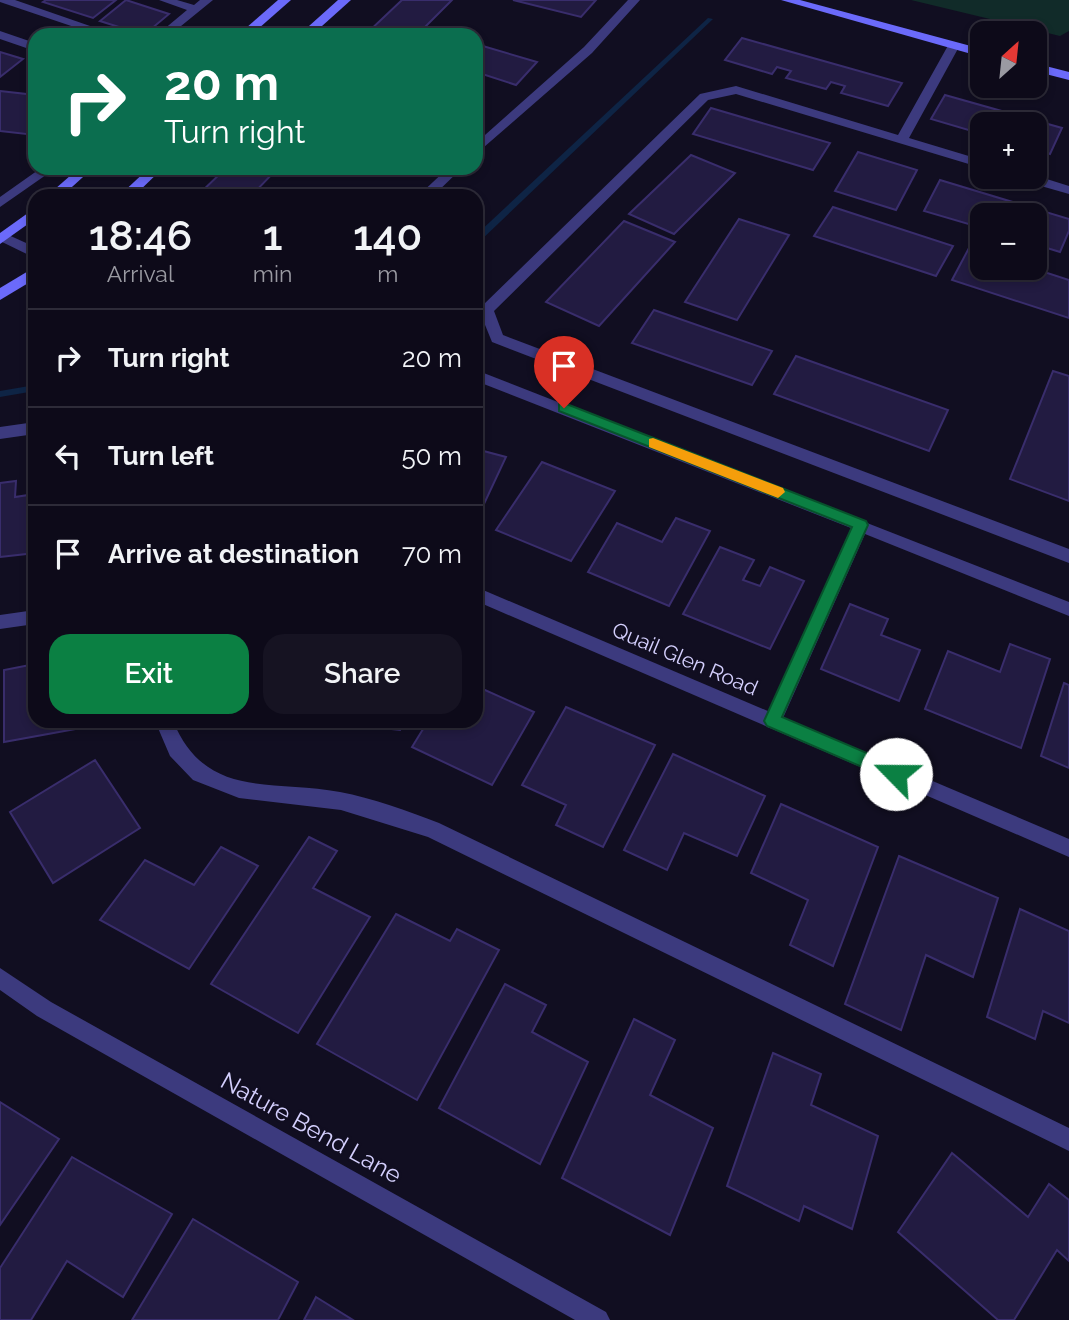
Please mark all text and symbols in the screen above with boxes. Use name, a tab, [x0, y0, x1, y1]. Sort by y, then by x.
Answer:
north arrow	[970, 21, 1046, 98]
map controls	[970, 21, 1047, 280]
text: 20 m	[164, 54, 279, 111]
icon: right	[49, 56, 140, 147]
button: +	[970, 112, 1047, 189]
text: Turn right	[164, 113, 305, 150]
button: −	[970, 203, 1047, 280]
text: 18:46	[89, 211, 192, 260]
text: 1	[263, 211, 283, 260]
text: 140	[353, 211, 422, 260]
text: Arrival	[107, 260, 174, 287]
text: min	[253, 260, 292, 287]
text: m	[377, 260, 398, 287]
pin	[534, 336, 594, 408]
icon: right	[49, 339, 87, 377]
text: Turn right	[108, 343, 229, 373]
text: 20 m	[402, 343, 462, 373]
icon: arrive	[545, 347, 583, 385]
icon: left	[49, 437, 87, 475]
text: Turn left	[108, 441, 214, 471]
text: 50 m	[401, 441, 462, 471]
icon: arrive	[49, 535, 87, 573]
text: Arrive at destination	[108, 539, 359, 569]
text: 70 m	[402, 539, 462, 569]
street label: Quail Glen Road	[609, 617, 762, 700]
button: Exit	[49, 634, 249, 714]
button: Share	[263, 634, 462, 714]
position arrow	[859, 737, 933, 811]
street label: Nature Bend Lane	[216, 1066, 407, 1189]

